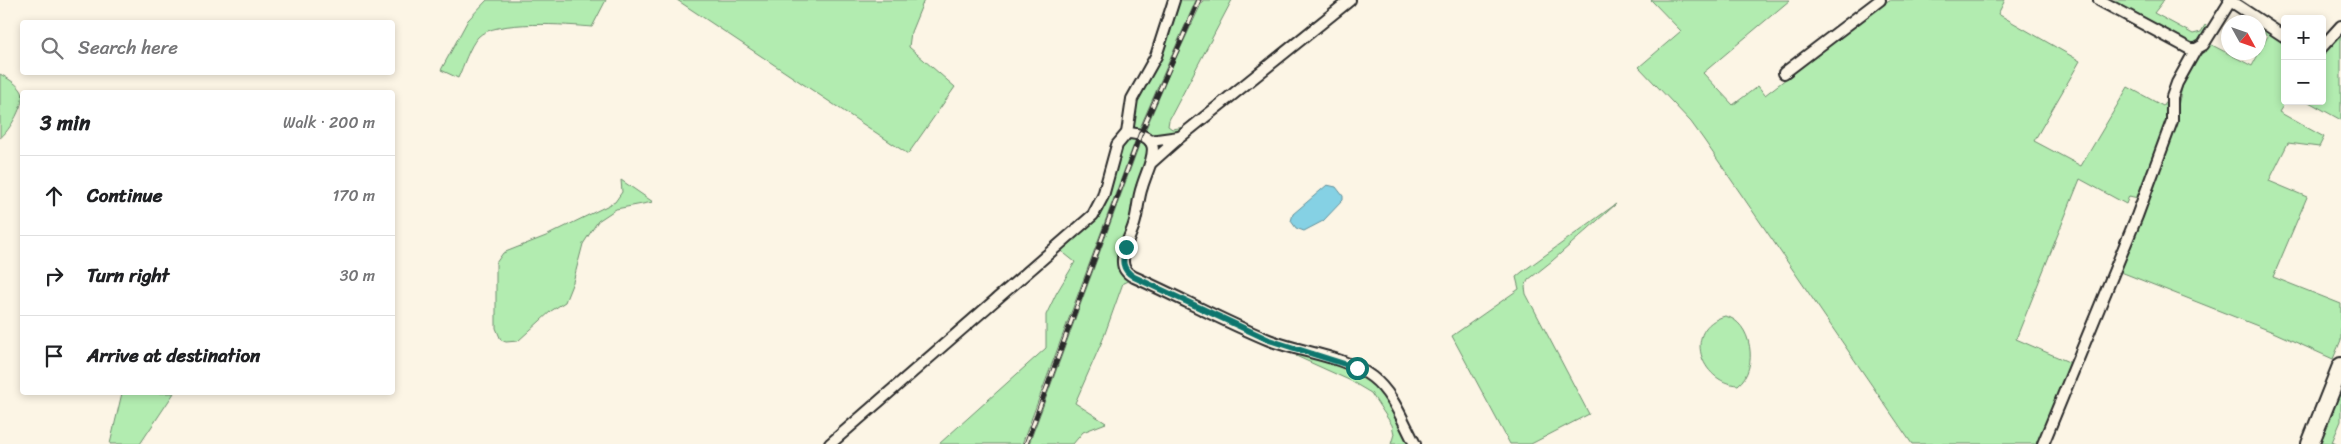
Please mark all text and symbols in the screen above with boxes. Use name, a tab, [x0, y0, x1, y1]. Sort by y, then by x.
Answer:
north arrow	[2221, 15, 2266, 60]
map controls	[2281, 15, 2326, 105]
button: +	[2281, 15, 2326, 60]
search box	[20, 20, 395, 75]
text: Search here	[78, 31, 178, 64]
icon: search	[38, 34, 66, 62]
button: −	[2281, 60, 2326, 105]
text: 3 min	[40, 104, 90, 142]
text: Walk · 200 m	[283, 108, 375, 137]
text: Continue	[87, 179, 163, 212]
text: 170 m	[332, 181, 375, 210]
icon: ahead	[40, 182, 68, 210]
route end	[1115, 236, 1138, 259]
text: Turn right	[87, 259, 169, 292]
text: 30 m	[340, 261, 375, 290]
icon: right	[40, 262, 68, 290]
text: Arrive at destination	[87, 339, 260, 372]
icon: arrive	[40, 342, 68, 370]
route start	[1346, 357, 1369, 380]

